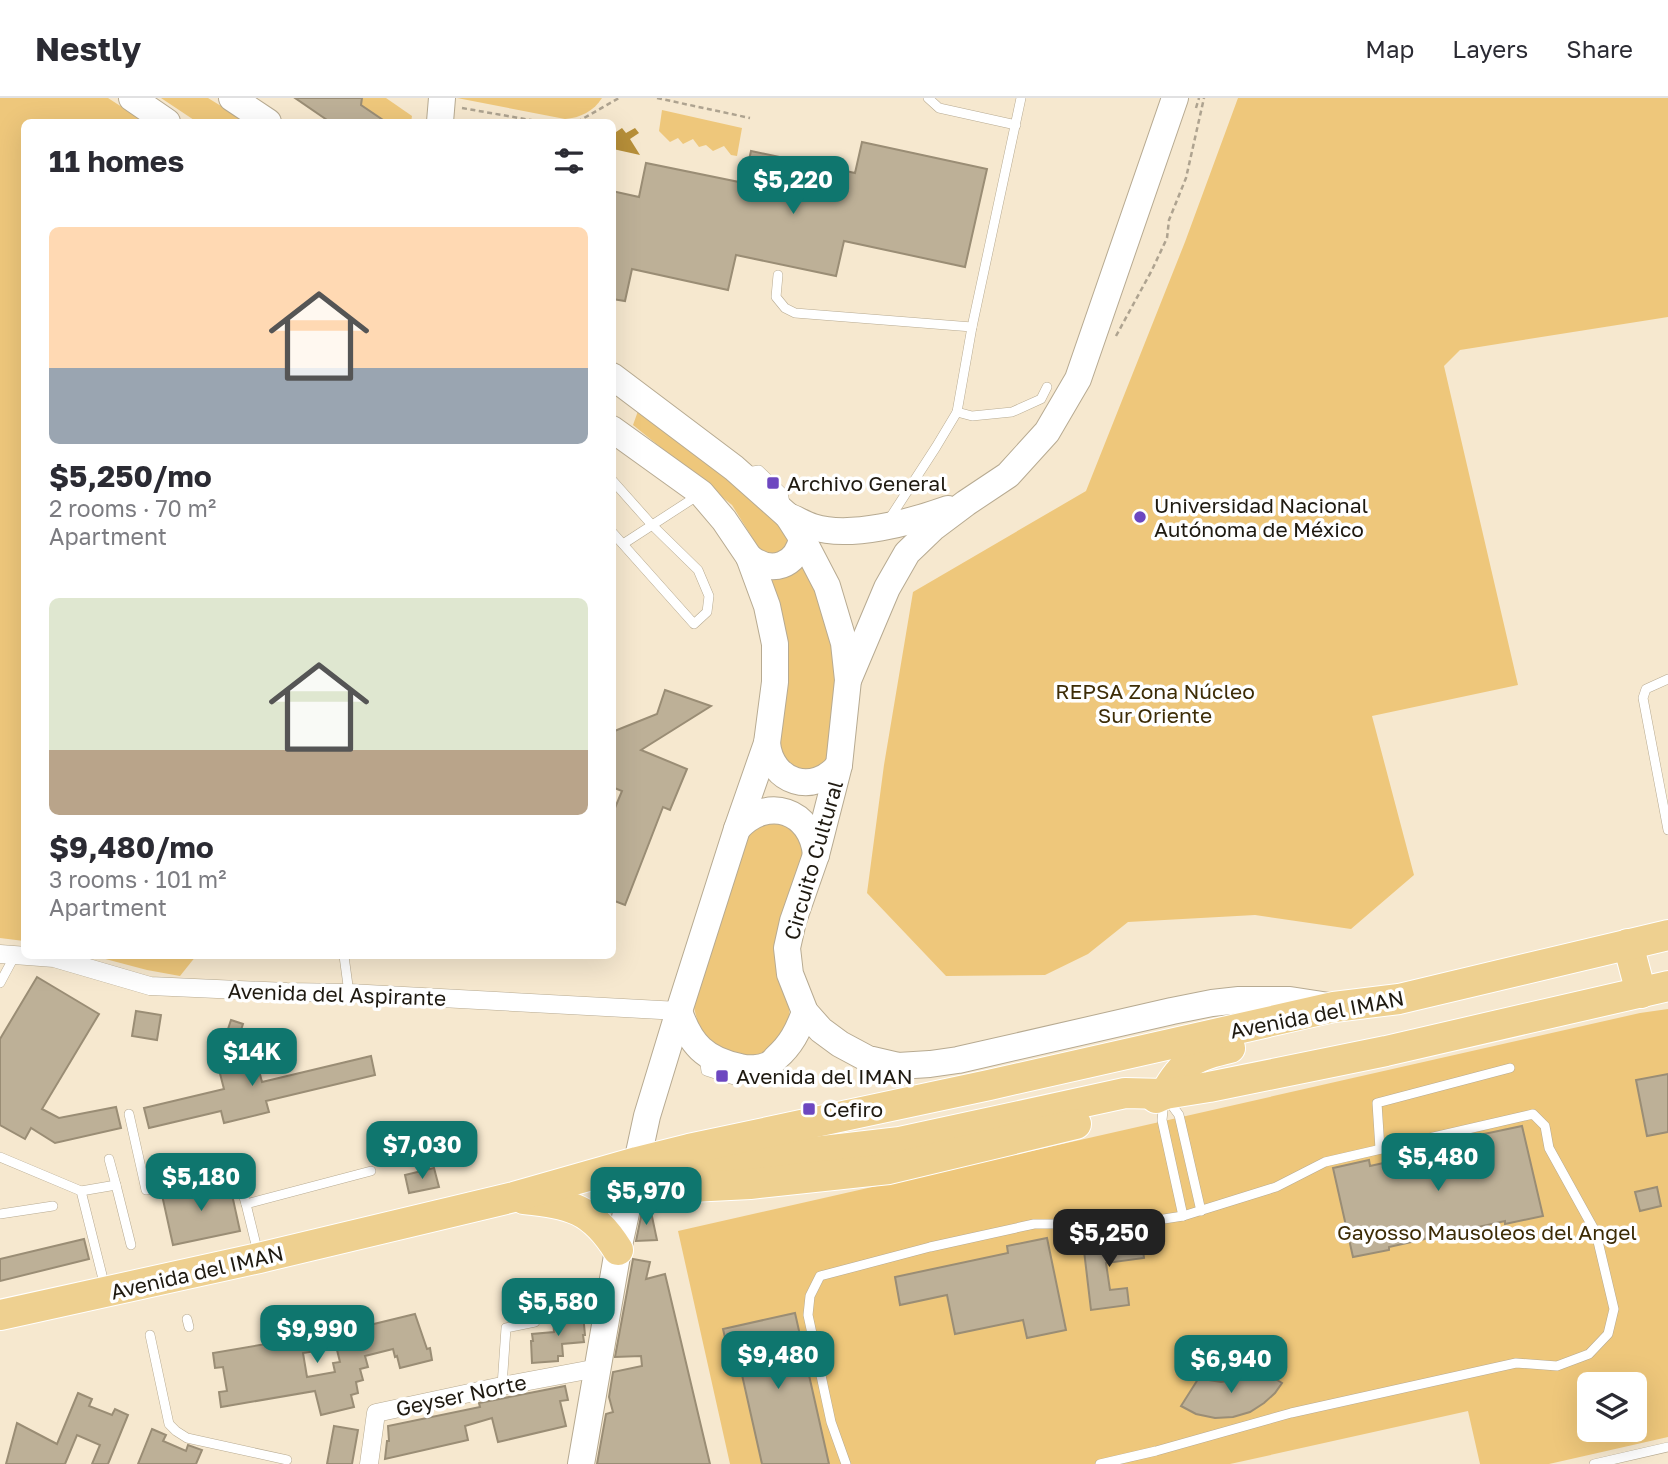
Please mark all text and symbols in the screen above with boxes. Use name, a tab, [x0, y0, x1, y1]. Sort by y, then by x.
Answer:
text: Nestly	[35, 29, 141, 68]
text: Map	[1365, 34, 1414, 63]
text: Layers	[1452, 34, 1528, 63]
text: Share	[1566, 34, 1633, 63]
icon: filters	[550, 142, 588, 180]
text: 11 homes	[49, 143, 184, 179]
pin: $5,220	[736, 156, 850, 216]
text: $5,220	[753, 165, 833, 193]
icon: home	[256, 273, 382, 399]
text: $5,250/mo	[49, 458, 212, 494]
place label: Archivo General	[787, 470, 947, 496]
marker: Archivo General	[765, 475, 781, 491]
place label: Universidad Nacional Autónoma de México	[1154, 492, 1368, 542]
text: 2 rooms · 70 m²	[49, 494, 216, 522]
marker: Universidad Nacional Autónoma de México	[1132, 509, 1148, 525]
text: Apartment	[49, 522, 167, 550]
icon: home	[256, 644, 382, 770]
park label: REPSA Zona Núcleo Sur Oriente	[1055, 678, 1255, 728]
street label: Circuito Cultural	[778, 777, 848, 943]
text: $9,480/mo	[49, 829, 214, 865]
text: 3 rooms · 101 m²	[49, 865, 226, 893]
text: Apartment	[49, 893, 167, 921]
street label: Avenida del Aspirante	[227, 977, 447, 1011]
street label: Avenida del IMAN	[1228, 984, 1406, 1044]
pin: $14K	[211, 1028, 293, 1088]
text: $14K	[223, 1037, 281, 1065]
place label: Avenida del IMAN	[736, 1063, 913, 1089]
marker: Avenida del IMAN	[714, 1068, 730, 1084]
place label: Cefiro	[823, 1096, 883, 1122]
marker: Cefiro	[801, 1101, 817, 1117]
pin: $7,030	[365, 1122, 479, 1181]
text: $7,030	[382, 1130, 462, 1158]
pin: $5,480	[1381, 1134, 1495, 1193]
text: $5,480	[1398, 1142, 1478, 1170]
pin: $5,180	[144, 1154, 258, 1213]
text: $5,180	[162, 1162, 240, 1190]
pin: $5,970	[589, 1168, 703, 1227]
text: $5,970	[607, 1176, 685, 1204]
pin: $5,250	[1052, 1210, 1166, 1269]
text: $5,250	[1069, 1218, 1149, 1246]
park label: Gayosso Mausoleos del Angel	[1337, 1219, 1637, 1245]
street label: Avenida del IMAN	[108, 1239, 286, 1305]
pin: $5,580	[501, 1278, 615, 1338]
text: $5,580	[518, 1287, 598, 1315]
pin: $9,990	[260, 1306, 374, 1365]
text: $9,990	[276, 1314, 358, 1342]
pin: $9,480	[721, 1332, 835, 1391]
pin: $6,940	[1174, 1336, 1288, 1395]
text: $9,480	[737, 1340, 819, 1368]
text: $6,940	[1190, 1344, 1272, 1372]
street label: Geyser Norte	[393, 1368, 529, 1422]
map controls	[1577, 1372, 1647, 1442]
button: layers	[1577, 1372, 1647, 1442]

